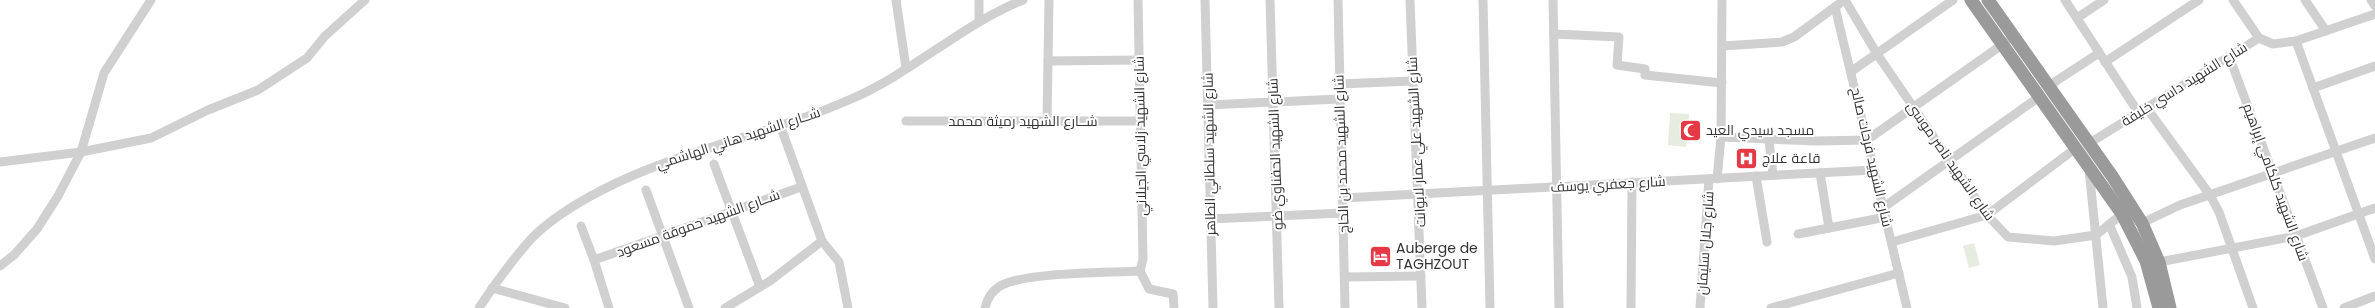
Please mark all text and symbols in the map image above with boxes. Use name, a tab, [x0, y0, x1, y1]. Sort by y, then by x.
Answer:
street label: شارع الشهيد داسي خليفة	[2117, 37, 2251, 132]
street label: شارع الشهيد زلاسي الجيلاني	[1129, 56, 1153, 216]
street label: شارع الشهيد علي عمار لابوانت	[1402, 56, 1432, 228]
street label: شارع الشهيد سلطاني الطاهر	[1198, 72, 1222, 237]
street label: شارع الشهيد محمد بن الحاج	[1328, 74, 1354, 234]
street label: شارع الشهيد الحفناوي ضو	[1262, 78, 1290, 230]
street label: شارع الشهيد فرحات صالح	[1846, 85, 1898, 229]
street label: شارع الشهيد ناصر موسى	[1902, 97, 2000, 225]
street label: شارع الشهيد كلكامي إبراهيم	[2236, 100, 2314, 264]
street label: شــارع الشهيد هاني الهاشمي	[653, 102, 823, 176]
street label: شــارع الشهيد رميثة محمد	[948, 111, 1098, 131]
mosque icon: مسجد سيدي العيد	[1677, 117, 1703, 143]
place label: مسجد سيدي العيد	[1706, 120, 1814, 142]
hospital icon: قاعة علاج	[1733, 145, 1759, 171]
place label: قاعة علاج	[1762, 148, 1821, 168]
street label: شارع جعفري يوسف	[1550, 171, 1666, 199]
street label: شــارع الشهيد حموقة مسعود	[614, 184, 782, 262]
street label: شارع جلال سليمان	[1691, 190, 1719, 296]
place label: Auberge de TAGHZOUT	[1396, 238, 1478, 274]
hotel icon: Auberge de TAGHZOUT	[1368, 243, 1394, 269]

